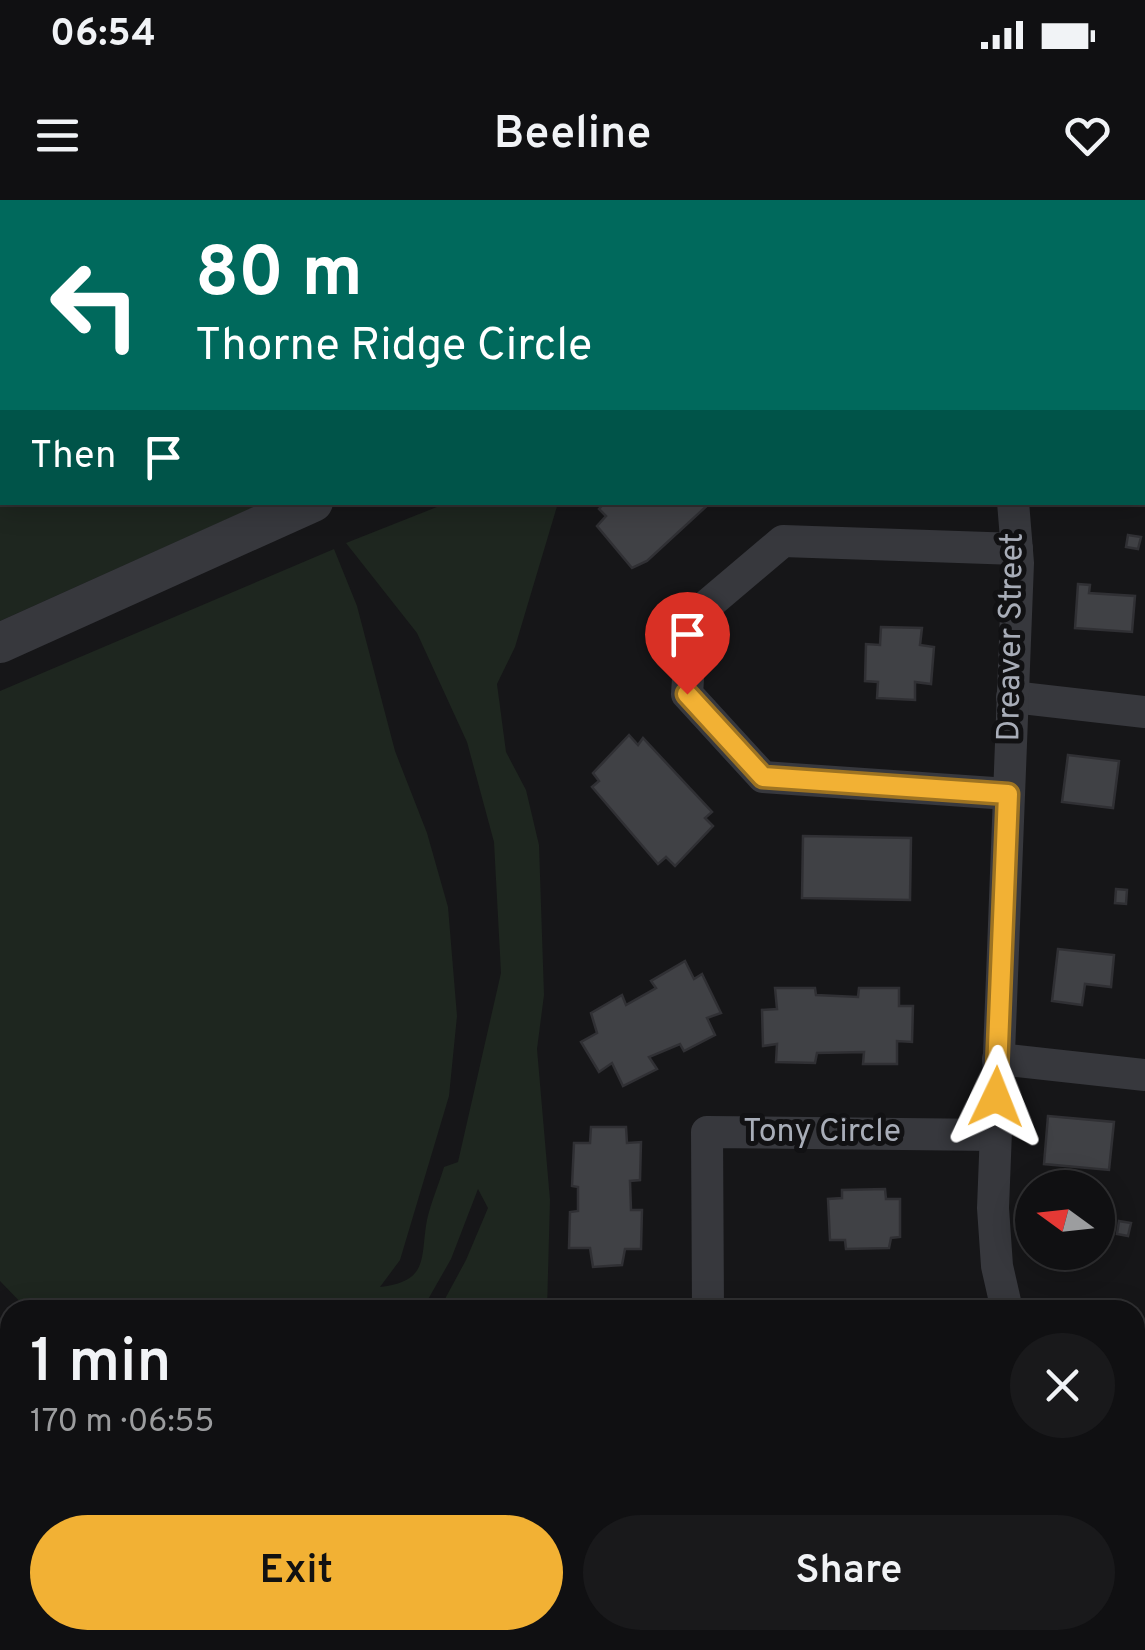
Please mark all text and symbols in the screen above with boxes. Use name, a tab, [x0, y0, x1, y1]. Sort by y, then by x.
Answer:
text: 06:54	[50, 11, 156, 60]
text: Beeline	[494, 107, 651, 164]
icon: menu	[30, 108, 85, 163]
icon: heart	[1060, 108, 1115, 163]
text: 80 m	[195, 232, 363, 321]
icon: left	[30, 240, 160, 370]
text: Thorne Ridge Circle	[195, 319, 592, 376]
icon: arrive	[136, 430, 191, 485]
text: Then	[30, 433, 116, 482]
street label: Dreaver Street	[990, 532, 1034, 742]
pin	[645, 592, 730, 695]
icon: arrive	[660, 607, 715, 662]
position arrow	[944, 1045, 1048, 1149]
street label: Tony Circle	[743, 1113, 901, 1153]
north arrow	[1015, 1170, 1115, 1270]
map controls	[1015, 1170, 1115, 1270]
text: 1 min	[30, 1327, 171, 1403]
button: close	[1010, 1333, 1115, 1438]
text: 170 m · 06:55	[30, 1403, 214, 1443]
button: Exit	[30, 1515, 563, 1630]
button: Share	[583, 1515, 1115, 1630]

